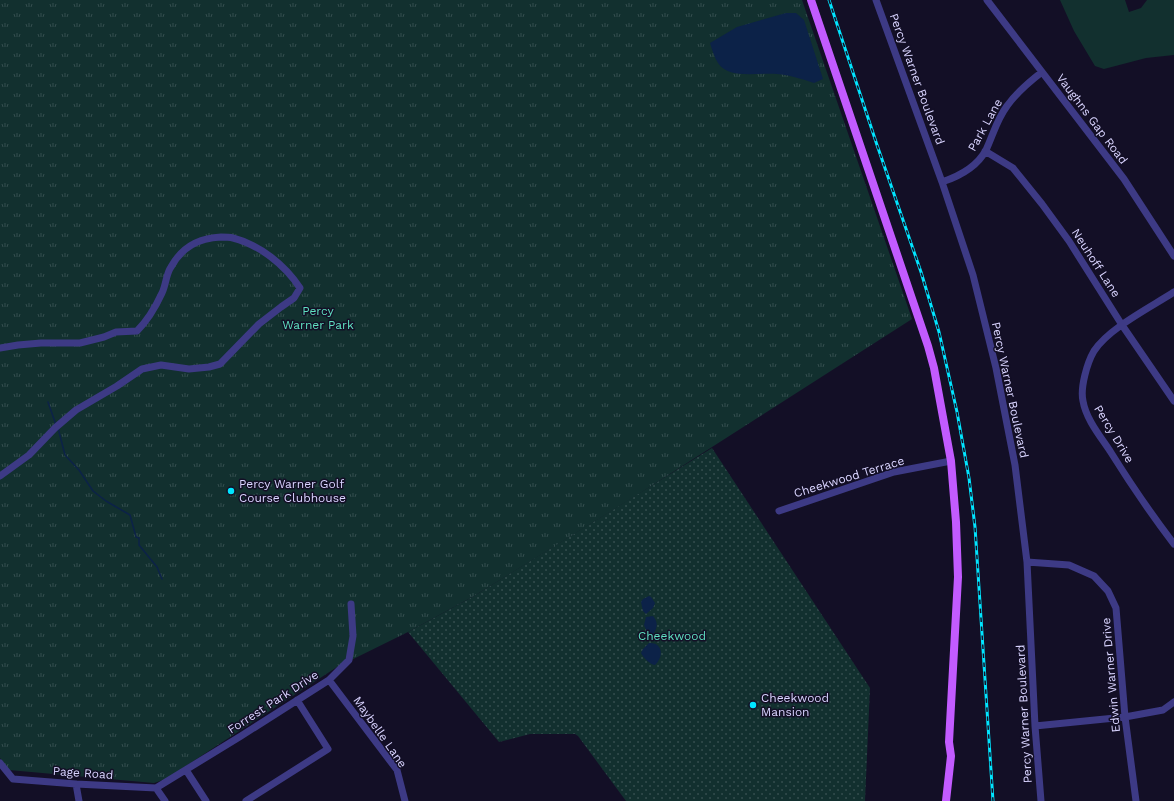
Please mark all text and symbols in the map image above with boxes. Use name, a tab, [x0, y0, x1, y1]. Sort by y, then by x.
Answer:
street label: Percy Warner Boulevard	[887, 11, 947, 147]
street label: Vaughns Gap Road	[1054, 71, 1130, 167]
street label: Park Lane	[965, 96, 1005, 154]
street label: Neuhoff Lane	[1069, 226, 1123, 300]
park label: Percy Warner Park	[282, 304, 354, 332]
street label: Percy Warner Boulevard	[989, 321, 1031, 459]
street label: Percy Drive	[1091, 402, 1137, 466]
street label: Cheekwood Terrace	[792, 454, 906, 500]
place label: Percy Warner Golf Course Clubhouse	[239, 477, 346, 505]
marker: Percy Warner Golf Course Clubhouse	[226, 486, 236, 496]
street label: Edwin Warner Drive	[1099, 617, 1123, 733]
park label: Cheekwood	[638, 629, 706, 643]
street label: Percy Warner Boulevard	[1013, 644, 1035, 784]
street label: Forrest Park Drive	[225, 667, 321, 737]
place label: Cheekwood Mansion	[761, 691, 829, 719]
street label: Maybelle Lane	[350, 694, 410, 770]
marker: Cheekwood Mansion	[748, 700, 758, 710]
street label: Page Road	[52, 764, 114, 782]

